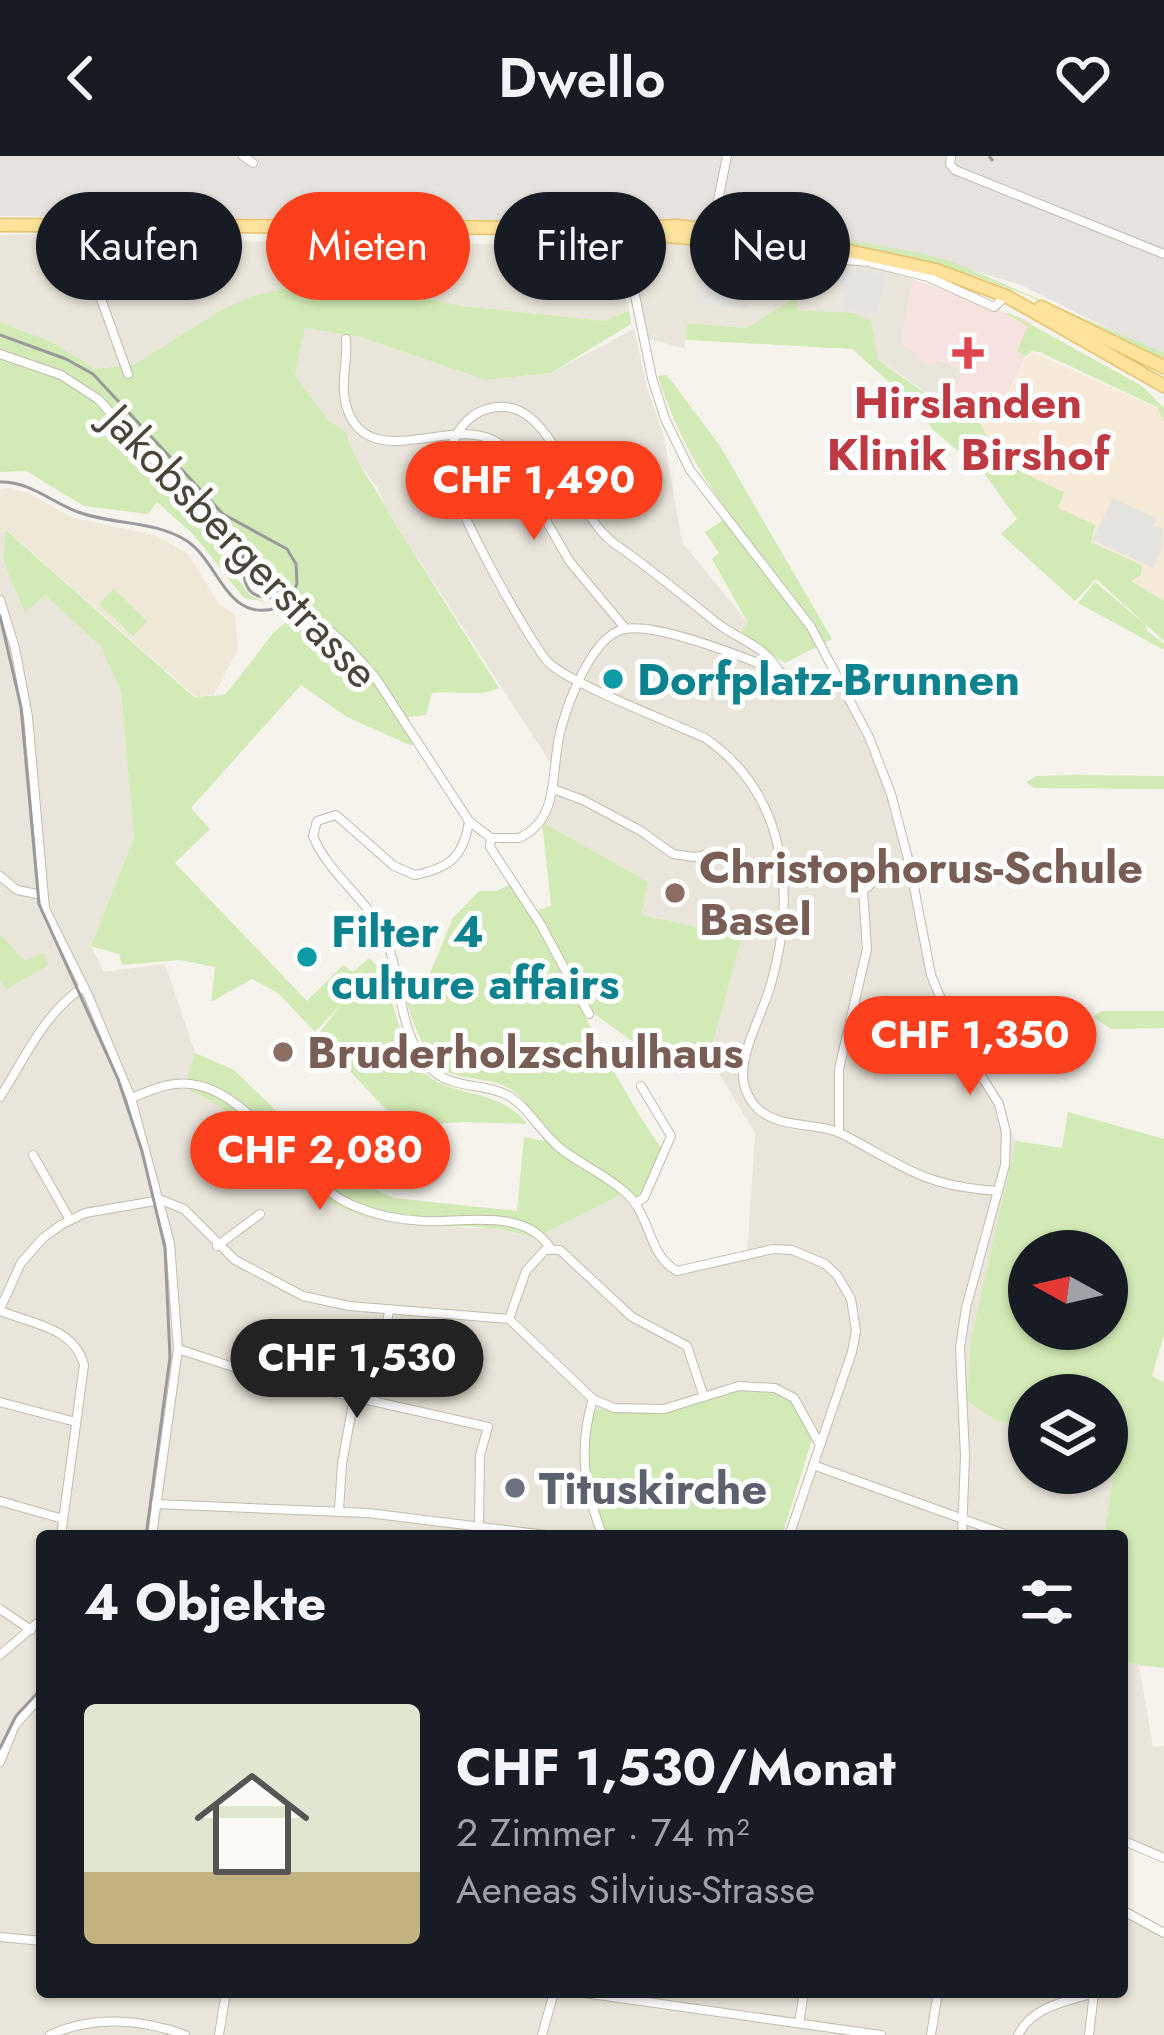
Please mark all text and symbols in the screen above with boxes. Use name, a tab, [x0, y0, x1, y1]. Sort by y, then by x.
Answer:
text: Dwello	[498, 39, 666, 117]
icon: back	[48, 45, 114, 111]
icon: heart	[1050, 45, 1116, 111]
chip: Kaufen	[36, 192, 242, 300]
chip: Mieten	[266, 192, 470, 300]
chip: Filter	[494, 192, 666, 300]
chip: Neu	[690, 192, 850, 300]
marker: Hirslanden Klinik Birshof	[952, 337, 984, 369]
place label: Hirslanden Klinik Birshof	[827, 370, 1111, 487]
street label: Jakobsbergerstrasse	[84, 386, 394, 703]
pin: CHF 1,490	[397, 441, 671, 543]
text: CHF 1,490	[433, 451, 635, 508]
place label: Dorfplatz-Brunnen	[637, 647, 1020, 712]
marker: Dorfplatz-Brunnen	[600, 666, 626, 692]
place label: Christophorus-Schule Basel	[699, 835, 1143, 952]
marker: Christophorus-Schule Basel	[662, 880, 688, 906]
place label: Filter 4 culture affairs	[331, 899, 619, 1016]
marker: Filter 4 culture affairs	[294, 944, 320, 970]
pin: CHF 1,350	[833, 996, 1107, 1098]
text: CHF 1,350	[871, 1006, 1069, 1063]
place label: Bruderholzschulhaus	[307, 1020, 744, 1085]
marker: Bruderholzschulhaus	[270, 1039, 296, 1065]
pin: CHF 2,080	[183, 1111, 457, 1213]
text: CHF 2,080	[217, 1121, 423, 1178]
north arrow	[1008, 1230, 1128, 1350]
map controls	[1008, 1230, 1128, 1494]
pin: CHF 1,530	[220, 1319, 494, 1421]
text: CHF 1,530	[258, 1329, 456, 1386]
button: layers	[1008, 1374, 1128, 1494]
place label: Tituskirche	[539, 1456, 767, 1521]
marker: Tituskirche	[502, 1475, 528, 1501]
text: 4 Objekte	[84, 1565, 326, 1639]
icon: filters	[1014, 1569, 1080, 1635]
text: CHF 1,530/Monat	[456, 1730, 896, 1804]
icon: home	[180, 1752, 324, 1896]
text: 2 Zimmer · 74 m²	[456, 1804, 750, 1861]
text: Aeneas Silvius-Strasse	[456, 1861, 815, 1918]

